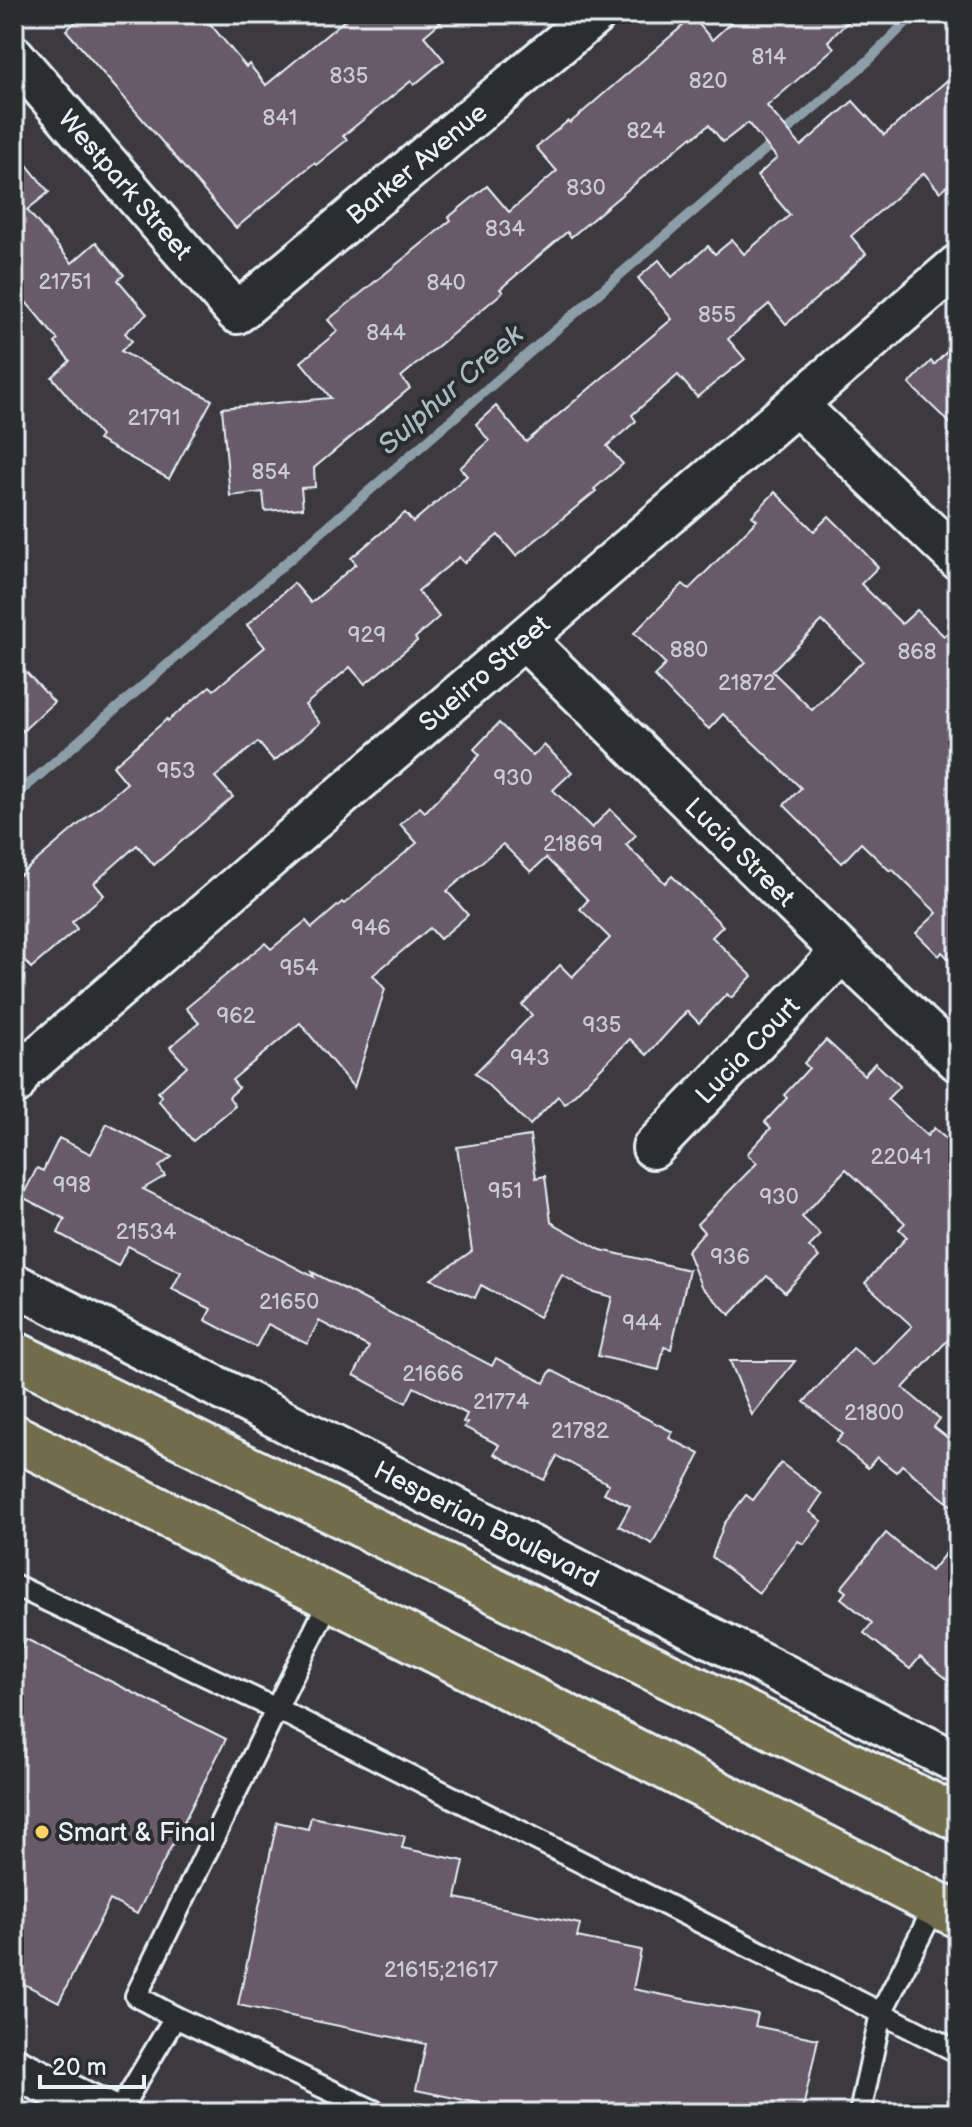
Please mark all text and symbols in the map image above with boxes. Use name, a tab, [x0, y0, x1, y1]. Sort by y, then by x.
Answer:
house number: 814	[752, 44, 787, 71]
house number: 835	[330, 63, 368, 90]
house number: 820	[689, 68, 727, 95]
street label: Barker Avenue	[341, 97, 494, 232]
street label: Westpark Street	[51, 104, 198, 267]
house number: 841	[263, 105, 297, 132]
house number: 824	[627, 118, 666, 145]
house number: 830	[566, 175, 606, 202]
house number: 834	[485, 216, 525, 243]
house number: 21751	[38, 269, 92, 296]
house number: 840	[426, 270, 466, 297]
house number: 855	[698, 302, 736, 329]
water label: Sulphur Creek	[372, 317, 531, 462]
house number: 844	[366, 320, 406, 347]
house number: 21791	[127, 405, 181, 432]
house number: 854	[252, 459, 291, 486]
street label: Sueirro Street	[413, 609, 557, 739]
house number: 929	[348, 622, 386, 649]
house number: 880	[670, 637, 708, 664]
house number: 868	[897, 639, 937, 666]
house number: 21872	[718, 670, 776, 697]
house number: 953	[157, 758, 195, 785]
house number: 930	[493, 765, 533, 792]
street label: Lucia Street	[678, 792, 801, 914]
house number: 21869	[543, 831, 603, 858]
house number: 946	[351, 915, 391, 942]
house number: 954	[280, 955, 319, 982]
street label: Lucia Court	[690, 991, 807, 1111]
house number: 962	[216, 1003, 256, 1030]
house number: 935	[583, 1012, 621, 1039]
house number: 943	[510, 1045, 550, 1072]
house number: 22041	[871, 1144, 931, 1171]
house number: 998	[53, 1172, 91, 1199]
house number: 951	[488, 1178, 522, 1205]
house number: 930	[759, 1184, 799, 1211]
house number: 21534	[116, 1219, 177, 1246]
house number: 936	[710, 1244, 750, 1271]
house number: 21650	[259, 1289, 319, 1316]
house number: 944	[622, 1310, 662, 1337]
house number: 21666	[402, 1361, 464, 1388]
house number: 21774	[473, 1389, 530, 1416]
house number: 21800	[844, 1400, 904, 1427]
house number: 21782	[551, 1418, 609, 1445]
street label: Hesperian Boulevard	[368, 1455, 604, 1595]
place label: Smart & Final	[58, 1818, 216, 1849]
marker: Smart & Final	[33, 1823, 51, 1841]
house number: 21615;21617	[384, 1957, 498, 1984]
scale bar	[40, 2039, 144, 2089]
text: 20 m	[52, 2053, 107, 2082]

